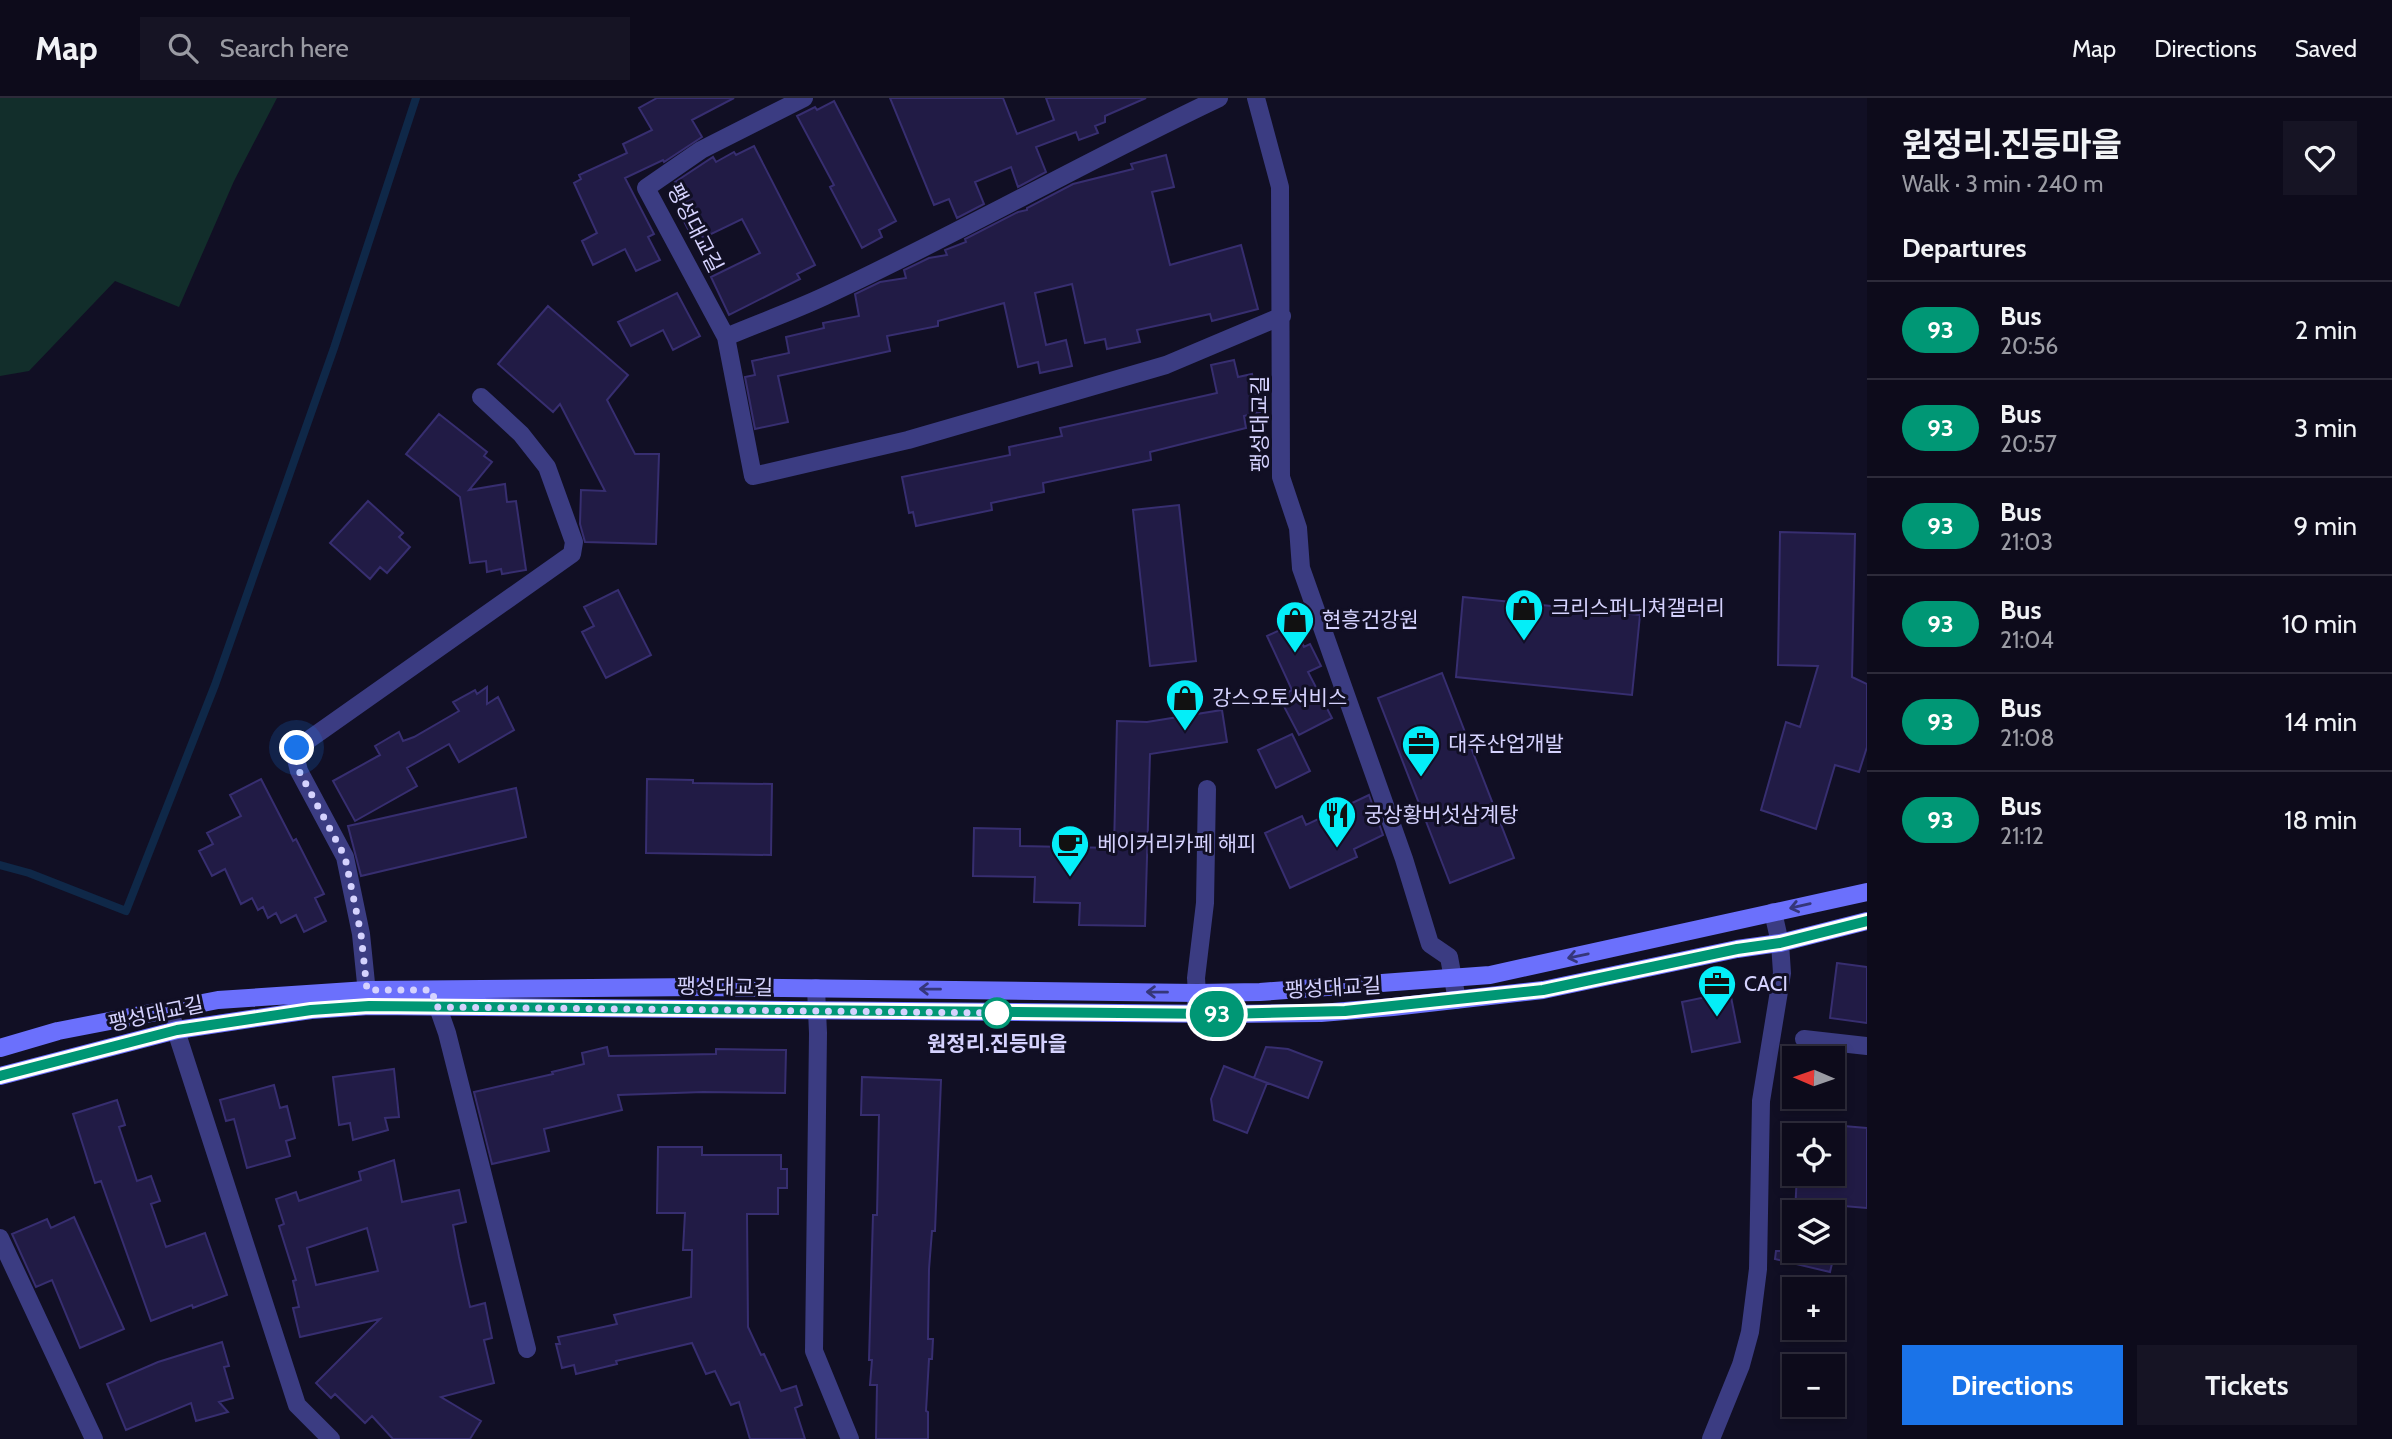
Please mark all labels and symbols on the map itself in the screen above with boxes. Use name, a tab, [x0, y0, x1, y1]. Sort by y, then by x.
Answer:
street label: 팽성대교길	[662, 179, 729, 276]
street label: 팽성대교길	[1247, 376, 1272, 472]
shop icon: 크리스퍼니쳐갤러리	[1503, 587, 1545, 642]
place label: 크리스퍼니쳐갤러리	[1551, 595, 1725, 620]
shop icon: 현흥건강원	[1274, 599, 1316, 654]
place label: 현흥건강원	[1322, 607, 1419, 632]
shop icon: 강스오토서비스	[1164, 677, 1206, 732]
place label: 강스오토서비스	[1212, 685, 1347, 710]
office icon: 대주산업개발	[1400, 723, 1442, 778]
your location	[279, 730, 314, 765]
place label: 대주산업개발	[1448, 731, 1564, 756]
restaurant icon: 궁상황버섯삼계탕	[1316, 794, 1358, 849]
place label: 궁상황버섯삼계탕	[1364, 802, 1519, 827]
cafe icon: 베이커리카페 해피	[1049, 823, 1091, 878]
place label: 베이커리카페 해피	[1097, 831, 1256, 856]
one-way arrow	[1789, 900, 1812, 913]
one-way arrow	[1567, 950, 1590, 964]
office icon: CACI	[1696, 963, 1738, 1018]
place label: CACI	[1744, 971, 1788, 996]
street label: 팽성대교길	[1284, 972, 1382, 1003]
street label: 팽성대교길	[676, 973, 774, 1000]
one-way arrow	[919, 983, 942, 996]
one-way arrow	[1146, 985, 1169, 999]
street label: 팽성대교길	[106, 991, 206, 1036]
line badge: 93	[1186, 991, 1248, 1037]
marker: 원정리.진등마을	[982, 998, 1012, 1028]
place label: 원정리.진등마을	[927, 1031, 1067, 1056]
north arrow	[1782, 1046, 1844, 1110]

